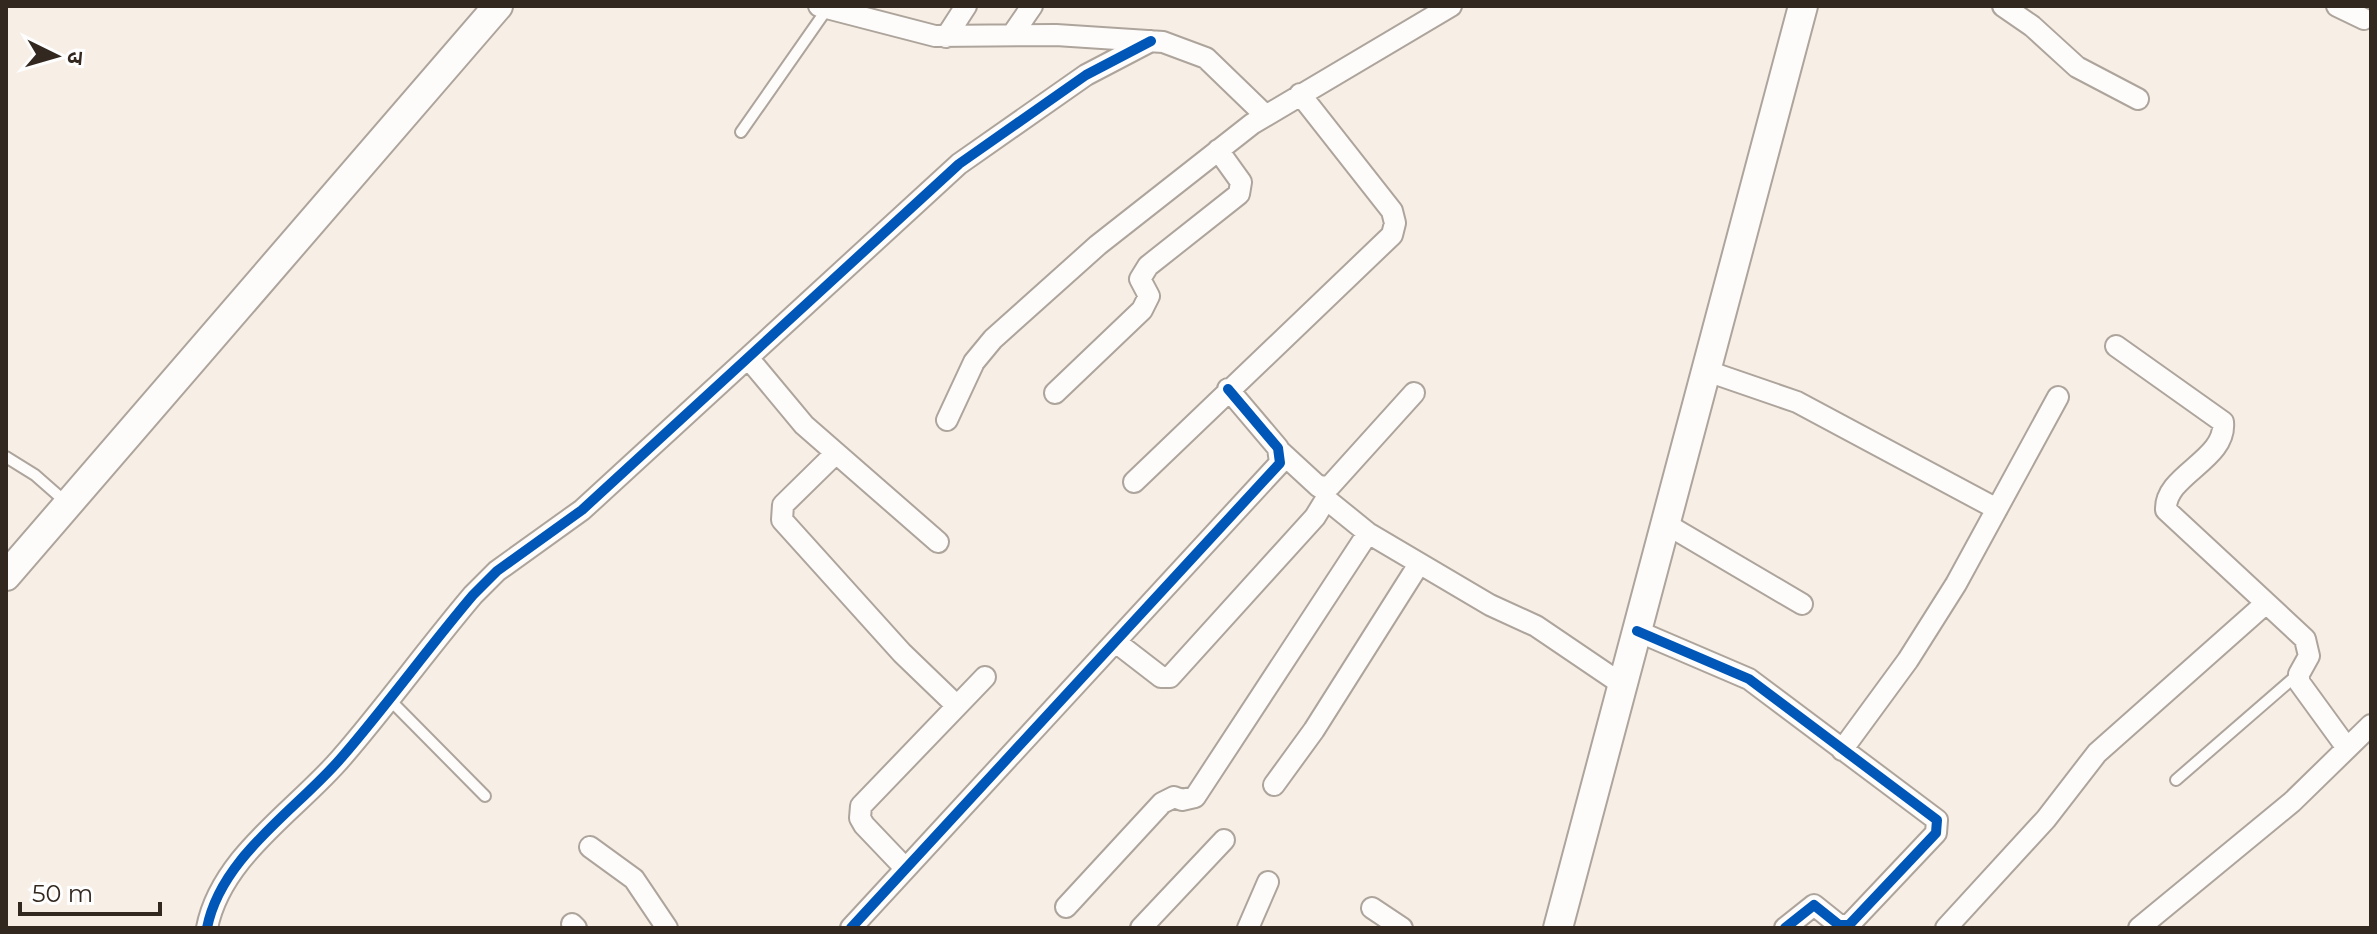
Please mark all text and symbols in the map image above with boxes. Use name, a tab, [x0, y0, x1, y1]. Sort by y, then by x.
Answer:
north arrow	[16, 16, 96, 96]
text: उ	[61, 50, 89, 66]
scale bar	[20, 866, 160, 916]
text: 50 m	[32, 879, 93, 908]

